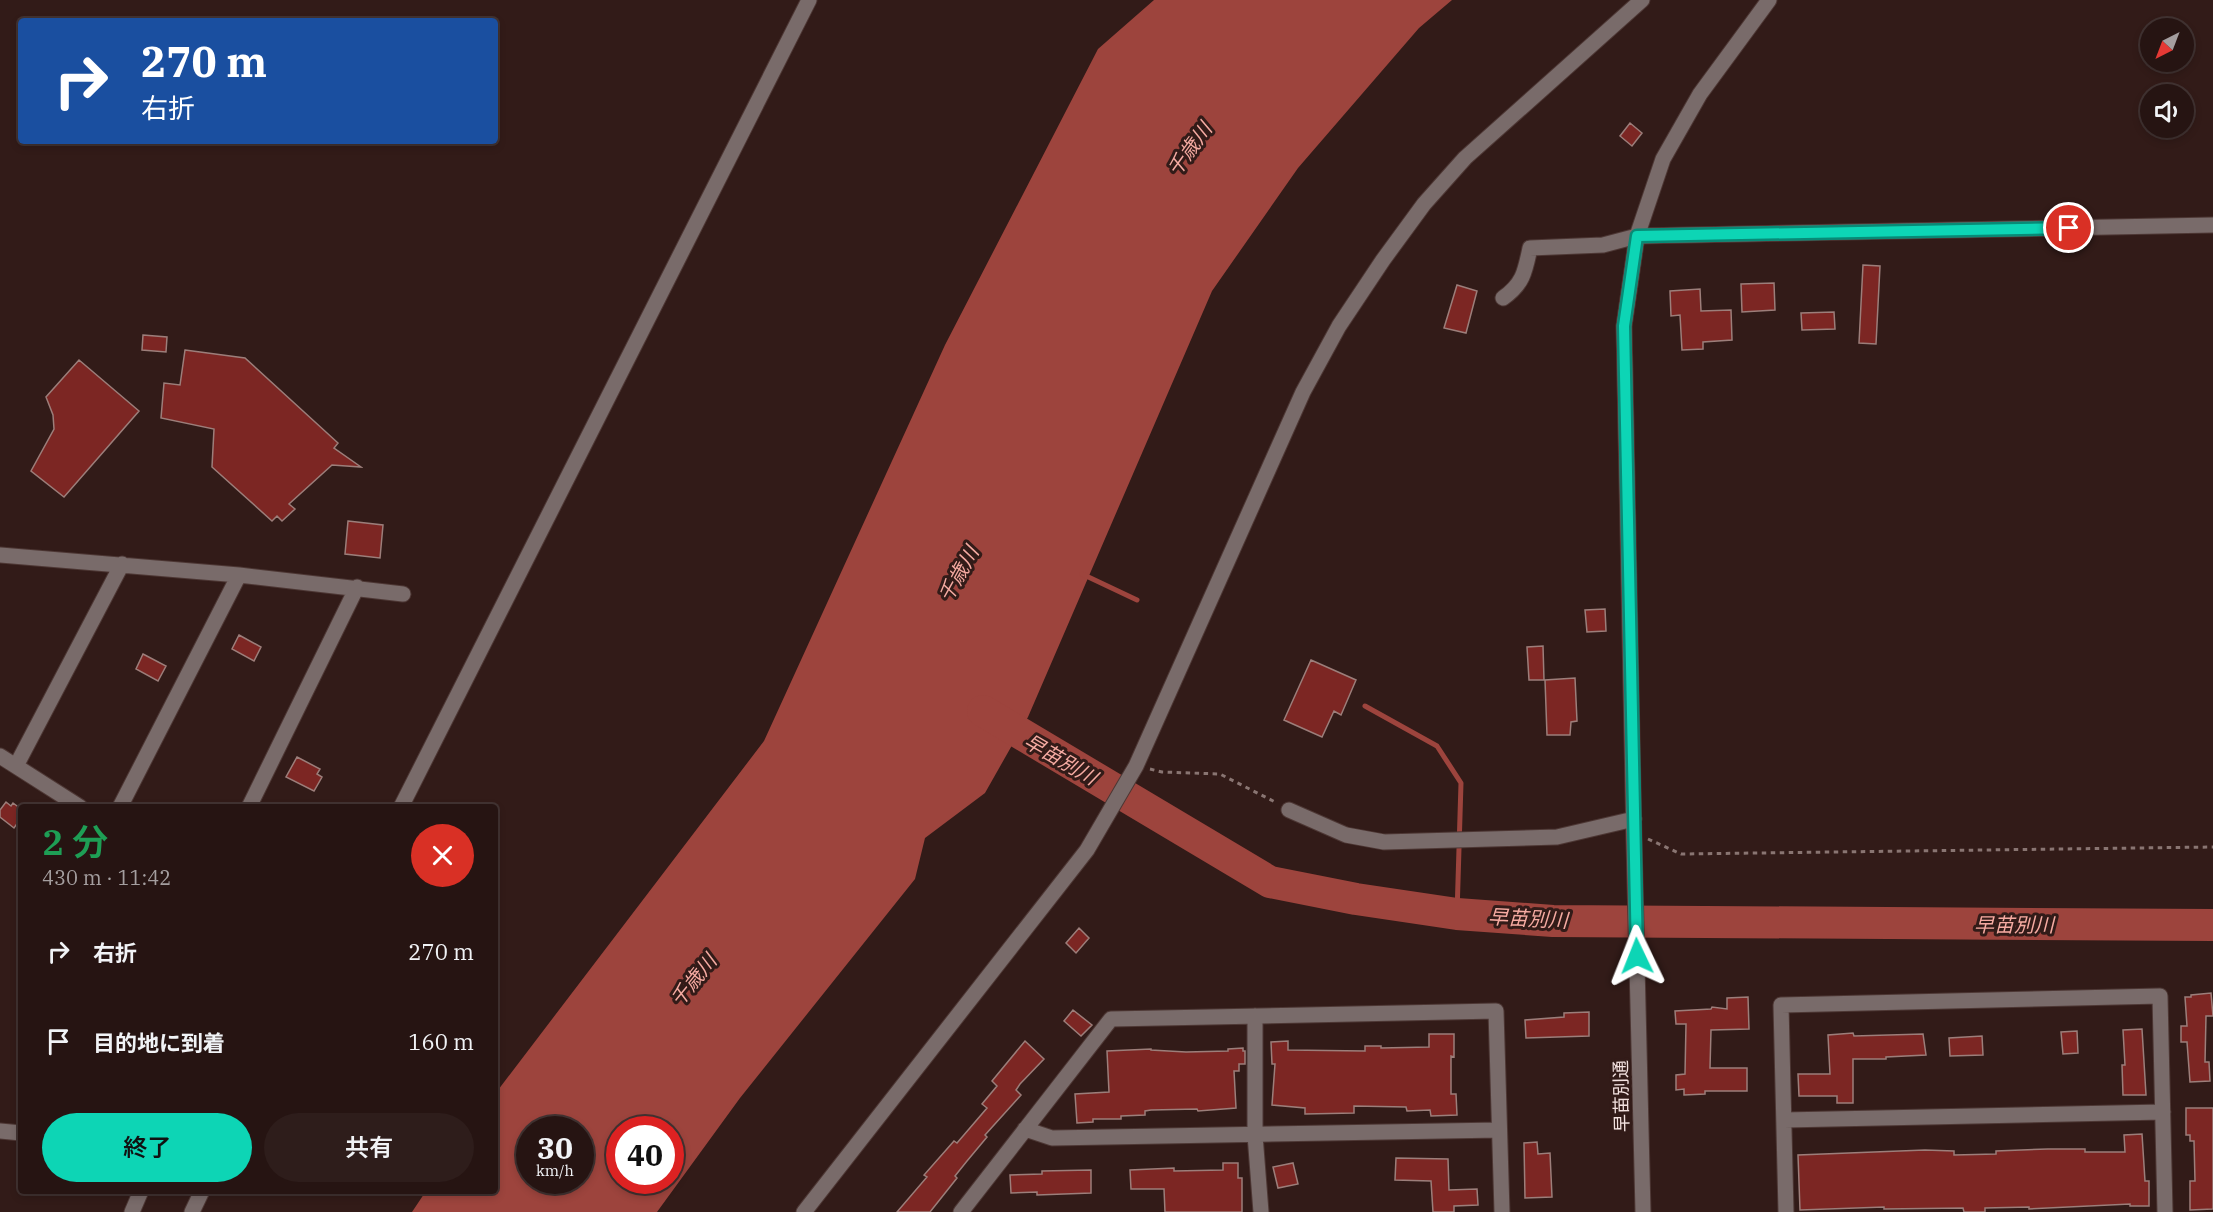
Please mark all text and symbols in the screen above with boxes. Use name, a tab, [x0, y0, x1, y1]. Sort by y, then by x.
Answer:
north arrow	[2140, 18, 2194, 72]
map controls	[2140, 18, 2194, 138]
text: 270 m	[141, 34, 267, 89]
icon: right	[42, 42, 120, 120]
button: sound	[2140, 84, 2194, 138]
text: 右折	[141, 90, 195, 125]
water label: 千歳川	[1160, 115, 1219, 181]
pin	[2043, 202, 2094, 253]
icon: arrive	[2052, 211, 2085, 244]
water label: 千歳川	[932, 539, 985, 607]
water label: 早苗別川	[1020, 727, 1104, 792]
text: 2 分	[42, 818, 108, 865]
button: close	[411, 824, 474, 887]
text: 430 m · 11:42	[42, 864, 171, 891]
water label: 早苗別川	[1487, 902, 1571, 934]
water label: 早苗別川	[1974, 911, 2056, 938]
position arrow	[1605, 924, 1669, 988]
icon: right	[42, 935, 75, 968]
text: 270 m	[408, 937, 474, 966]
text: 右折	[93, 938, 137, 967]
water label: 千歳川	[664, 947, 724, 1012]
icon: arrive	[42, 1025, 75, 1058]
text: 160 m	[408, 1027, 474, 1056]
text: 目的地に到着	[93, 1028, 225, 1057]
street label: 早苗別通	[1609, 1060, 1633, 1132]
button: 終了	[42, 1113, 252, 1182]
button: 共有	[264, 1113, 474, 1182]
speed limit sign: 40	[606, 1116, 684, 1194]
text: 30	[537, 1128, 573, 1167]
text: km/h	[536, 1161, 574, 1180]

